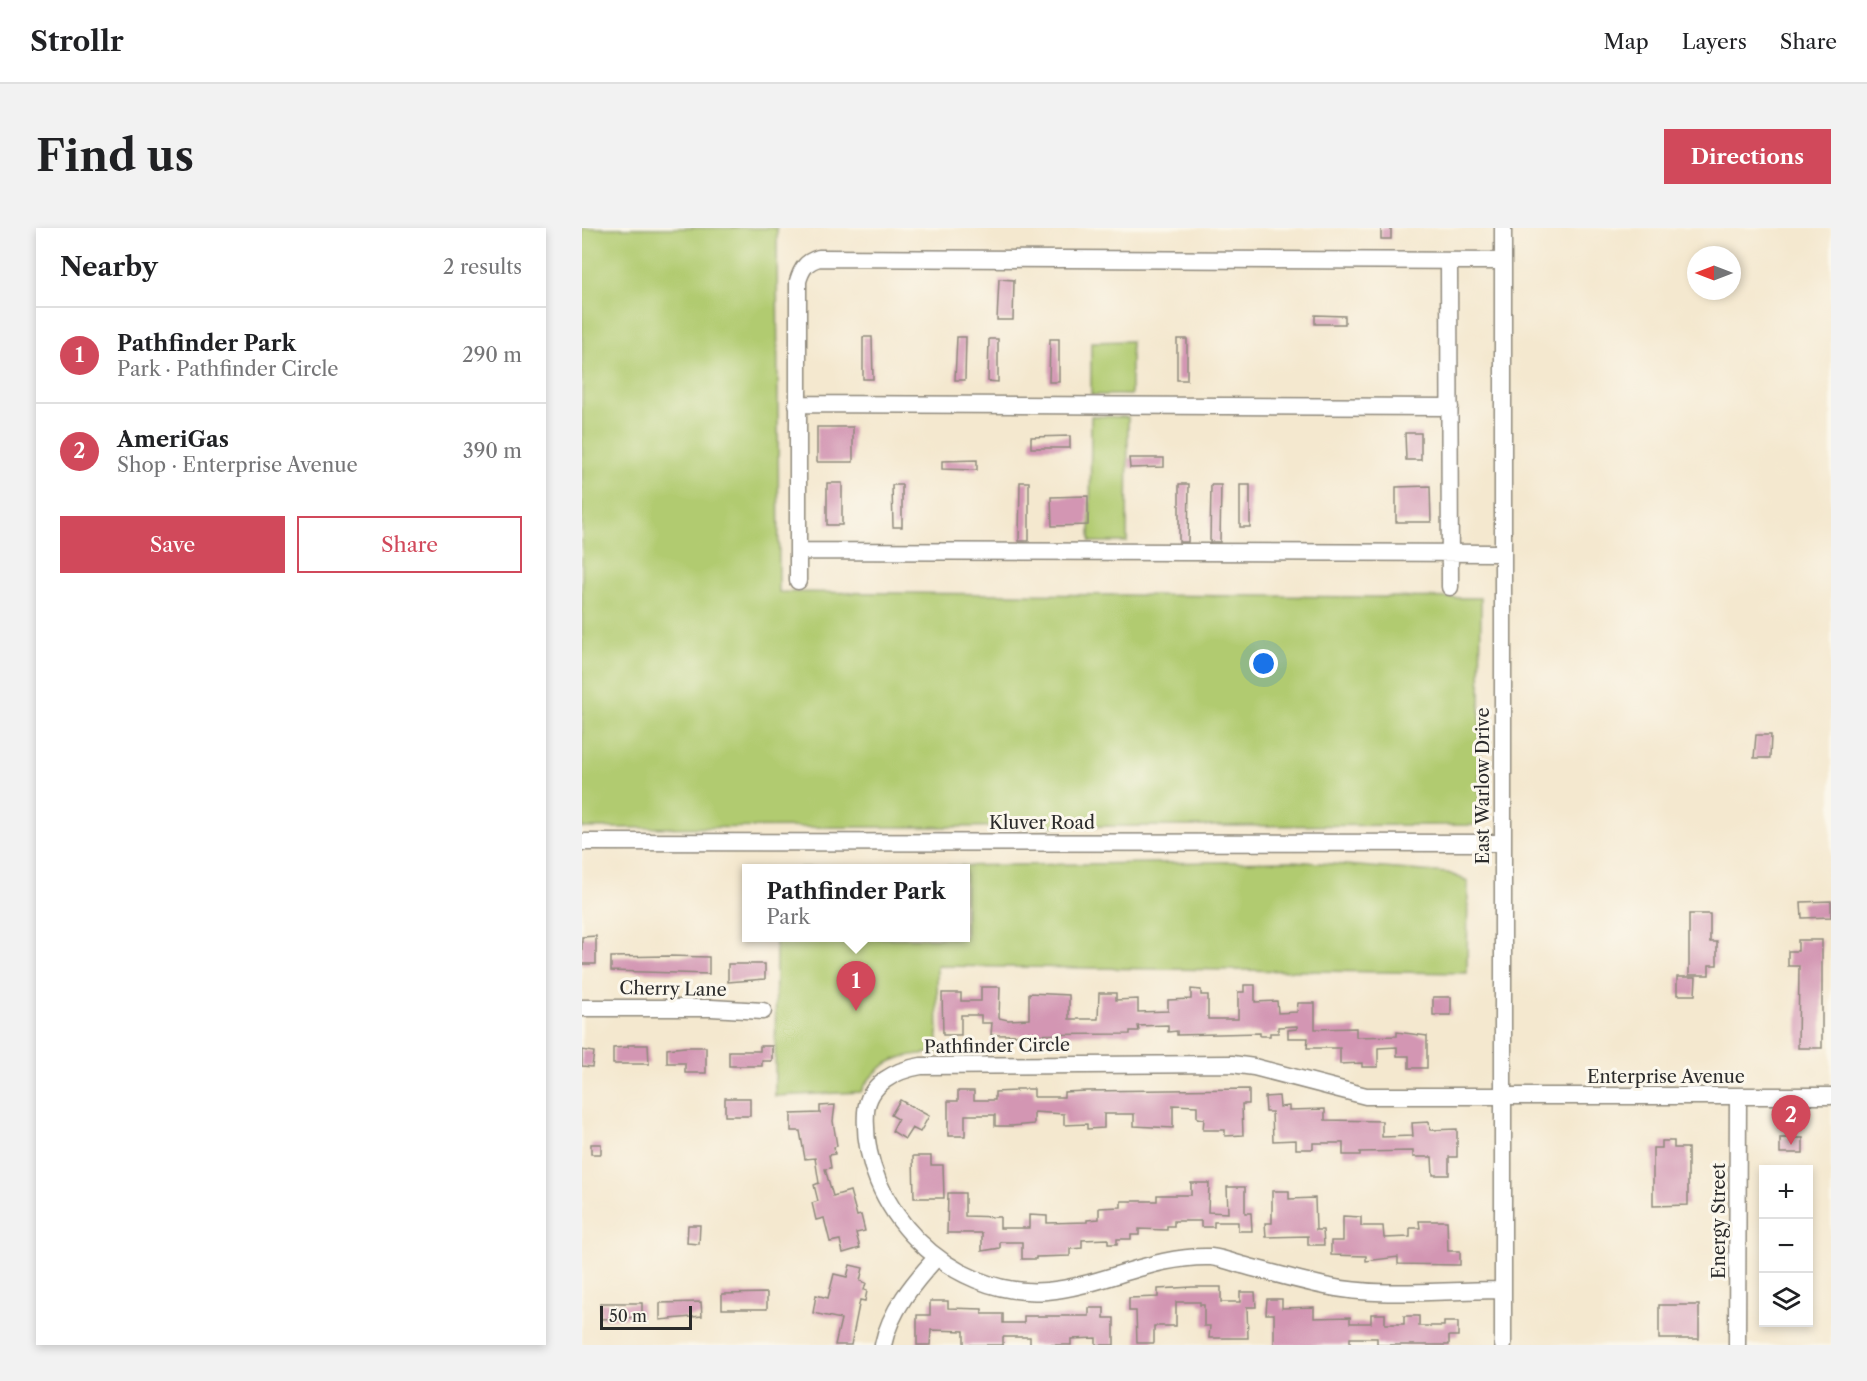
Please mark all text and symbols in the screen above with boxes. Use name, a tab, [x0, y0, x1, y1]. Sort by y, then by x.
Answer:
text: Strollr	[30, 24, 124, 58]
text: Map	[1604, 29, 1649, 54]
text: Layers	[1682, 29, 1747, 54]
text: Share	[1780, 29, 1837, 54]
button: Directions	[1664, 129, 1831, 184]
text: Find us	[36, 130, 194, 182]
north arrow	[1687, 246, 1741, 300]
text: Nearby	[60, 251, 158, 283]
text: 2 results	[443, 255, 522, 279]
text: Pathfinder Park	[117, 330, 296, 357]
text: 1	[75, 343, 84, 367]
text: 290 m	[462, 343, 522, 367]
text: Park · Pathfinder Circle	[117, 357, 339, 381]
text: AmeriGas	[117, 426, 229, 453]
text: 2	[74, 439, 85, 463]
text: 390 m	[463, 439, 522, 463]
text: Shop · Enterprise Avenue	[117, 453, 358, 477]
button: Save	[60, 516, 285, 573]
button: Share	[297, 516, 522, 573]
your location	[1249, 649, 1278, 678]
street label: East Warlow Drive	[1472, 707, 1494, 865]
street label: Kluver Road	[989, 812, 1095, 834]
popup	[742, 864, 970, 942]
text: Pathfinder Park	[766, 878, 946, 905]
text: Park	[766, 905, 810, 929]
pin: 1	[836, 962, 876, 1011]
street label: Cherry Lane	[619, 977, 727, 1001]
street label: Pathfinder Circle	[924, 1034, 1070, 1058]
street label: Enterprise Avenue	[1587, 1066, 1745, 1088]
pin: 2	[1772, 1096, 1810, 1145]
street label: Energy Street	[1708, 1162, 1730, 1279]
map controls	[1759, 1165, 1813, 1327]
button: +	[1759, 1165, 1813, 1219]
button: −	[1759, 1219, 1813, 1273]
button: layers	[1759, 1273, 1813, 1327]
scale bar	[600, 1303, 692, 1330]
text: 50 m	[609, 1306, 647, 1326]

